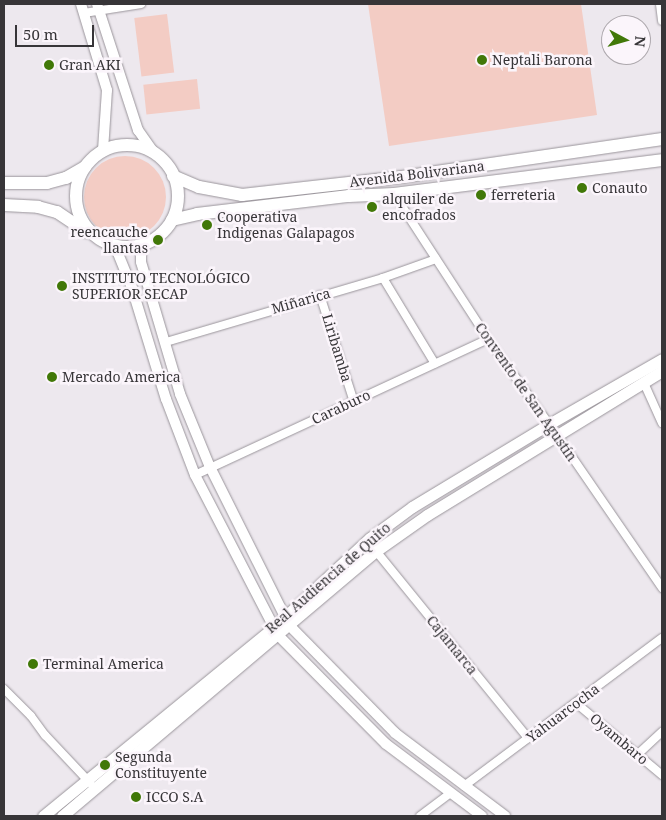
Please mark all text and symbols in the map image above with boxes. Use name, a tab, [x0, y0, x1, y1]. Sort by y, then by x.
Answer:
scale bar	[18, 15, 96, 47]
north arrow	[601, 15, 651, 65]
text: 50 m	[23, 24, 58, 44]
text: N	[630, 35, 650, 48]
place label: Neptali Barona	[492, 52, 593, 68]
marker: Neptali Barona	[476, 54, 488, 66]
place label: Gran AKI	[59, 57, 121, 73]
marker: Gran AKI	[43, 59, 55, 71]
street label: Avenida Bolivariana	[348, 157, 486, 191]
place label: Conauto	[592, 180, 647, 196]
marker: Conauto	[576, 182, 588, 194]
place label: ferreteria	[491, 187, 556, 203]
marker: ferreteria	[475, 189, 487, 201]
place label: alquiler de encofrados	[382, 191, 456, 223]
marker: alquiler de encofrados	[366, 201, 378, 213]
place label: Cooperativa Indigenas Galapagos	[217, 209, 355, 242]
marker: Cooperativa Indigenas Galapagos	[201, 219, 213, 231]
place label: reencauche llantas	[70, 224, 148, 256]
marker: reencauche llantas	[152, 234, 164, 246]
place label: INSTITUTO TECNOLÓGICO SUPERIOR SECAP	[72, 270, 250, 302]
marker: INSTITUTO TECNOLÓGICO SUPERIOR SECAP	[56, 280, 68, 292]
street label: Miñarica	[270, 285, 332, 317]
street label: Liribamba	[319, 312, 355, 384]
street label: Convento de San Agustín	[472, 319, 580, 465]
place label: Mercado America	[62, 369, 181, 385]
marker: Mercado America	[46, 371, 58, 383]
street label: Caraburo	[309, 386, 373, 428]
street label: Real Audiencia de Quito	[262, 519, 394, 637]
street label: Cajamarca	[423, 612, 481, 678]
place label: Terminal America	[43, 656, 164, 672]
marker: Terminal America	[27, 658, 39, 670]
street label: Yahuarcocha	[523, 680, 603, 746]
street label: Oyambaro	[587, 710, 651, 768]
place label: Segunda Constituyente	[115, 749, 207, 782]
marker: Segunda Constituyente	[99, 759, 111, 771]
place label: ICCO S.A	[146, 789, 203, 805]
marker: ICCO S.A	[130, 791, 142, 803]

